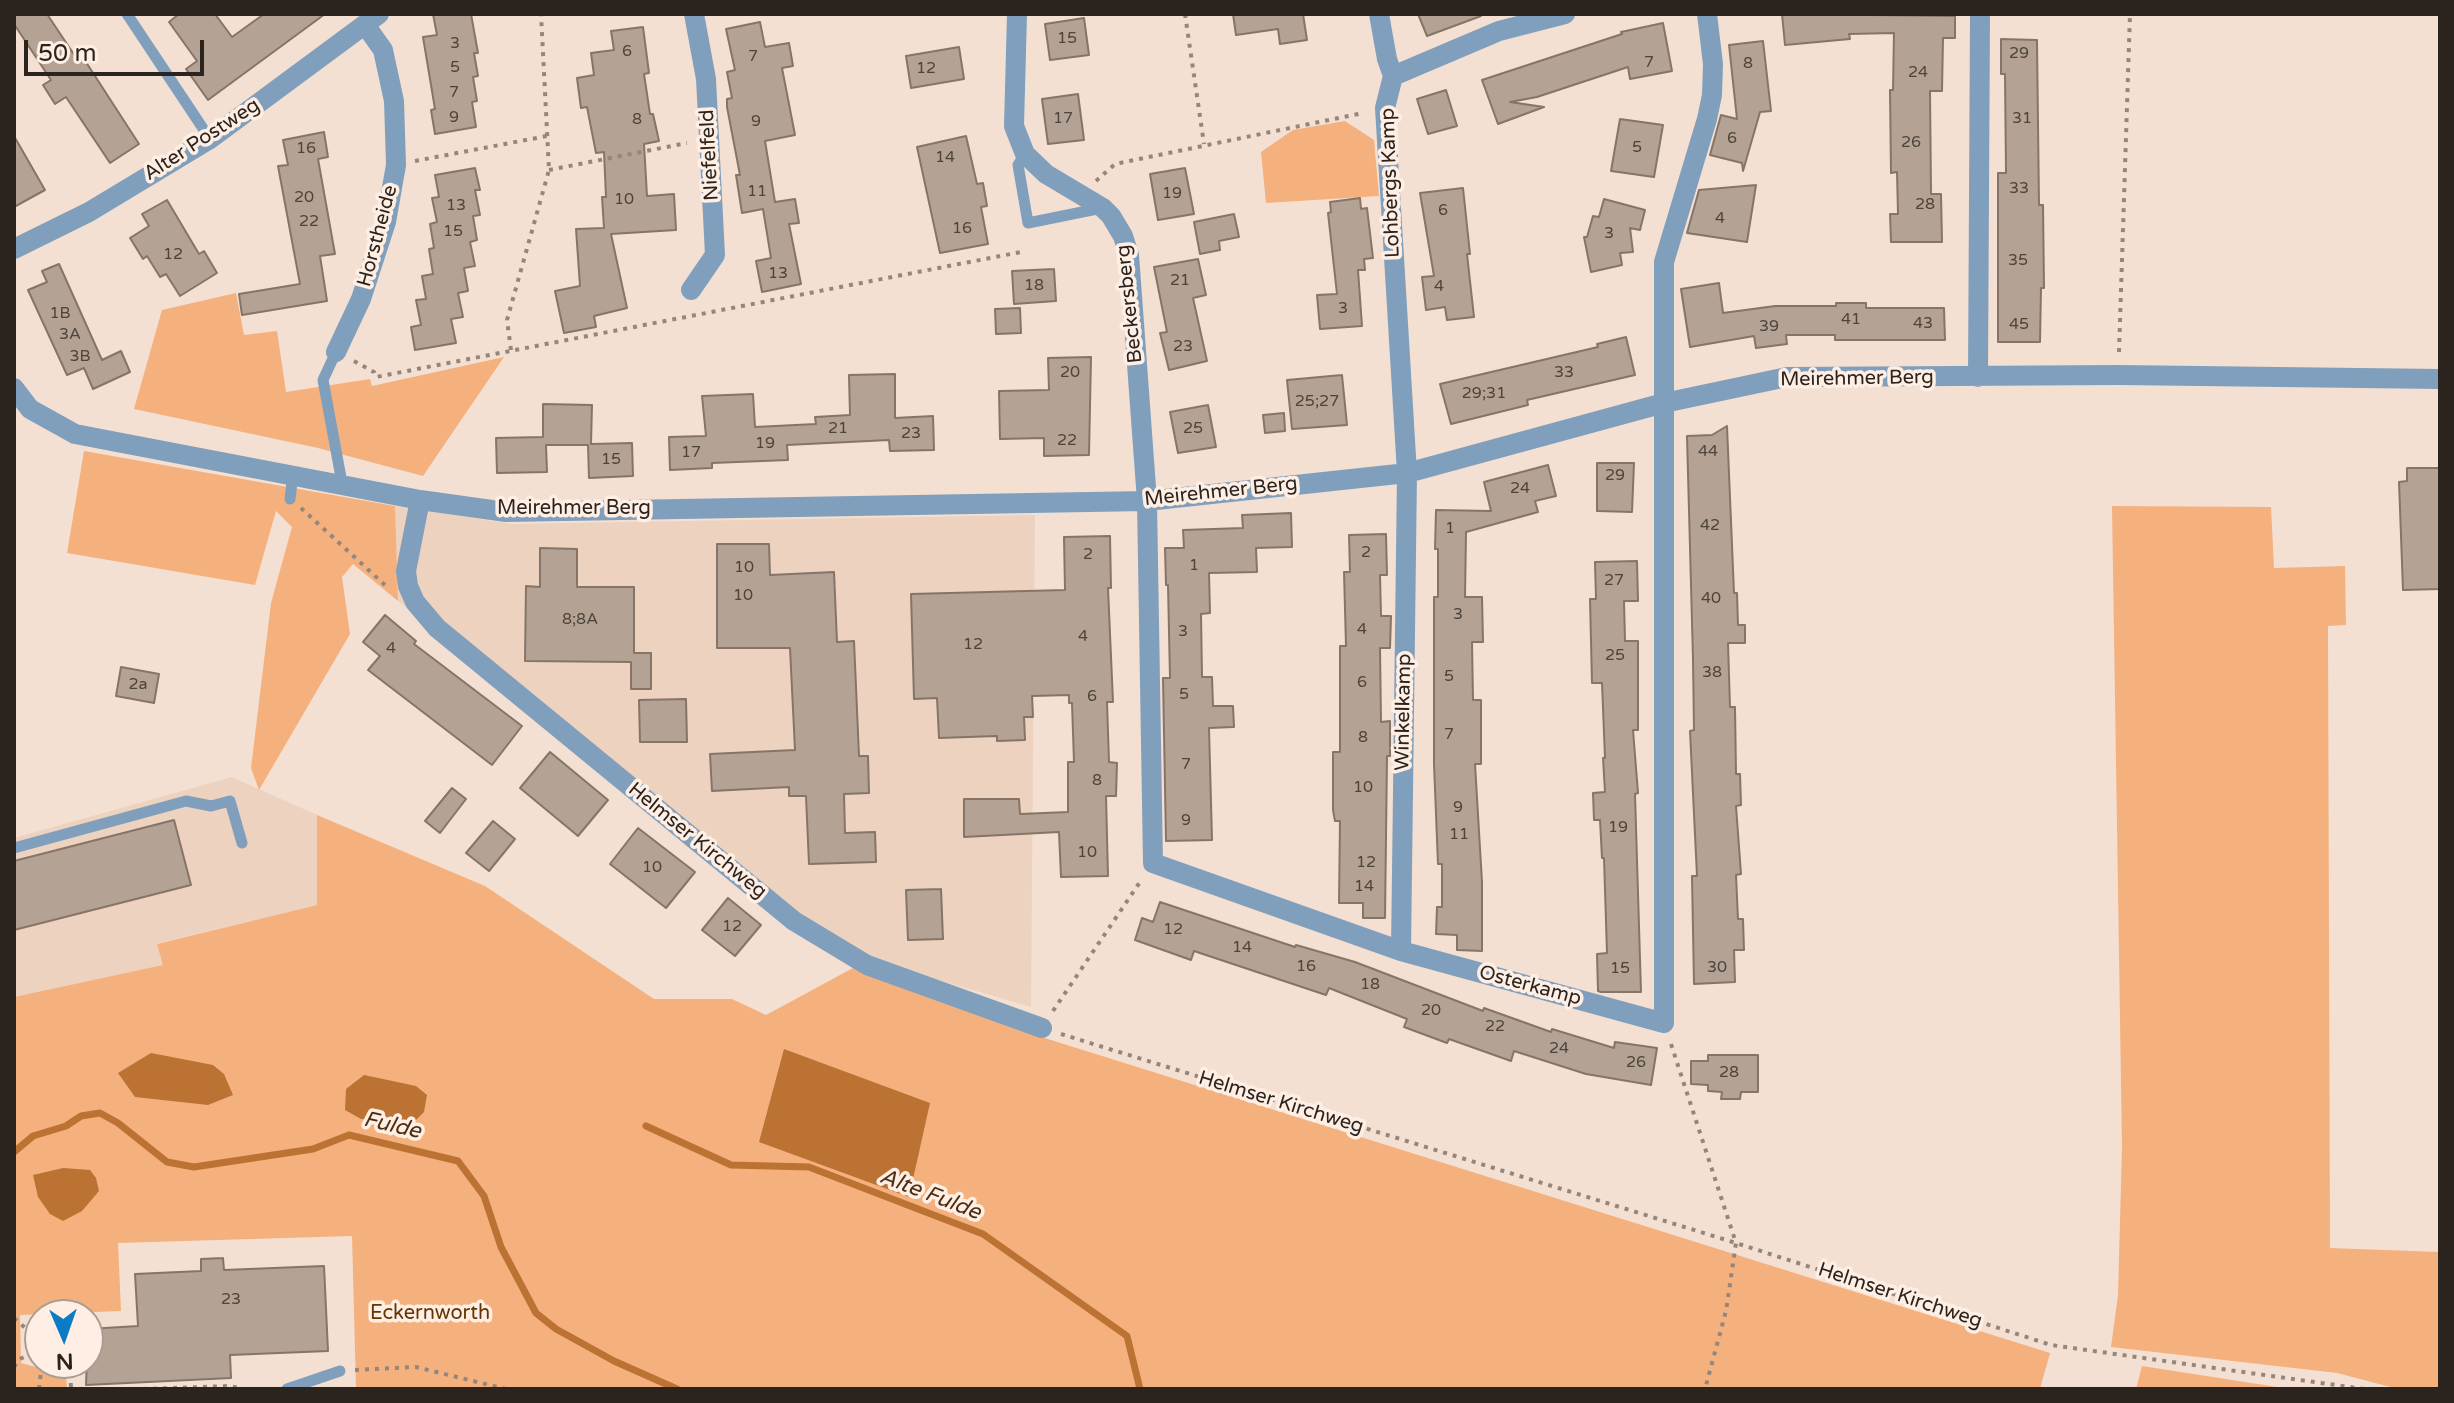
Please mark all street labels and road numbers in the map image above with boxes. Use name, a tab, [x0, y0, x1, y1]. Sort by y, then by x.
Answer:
street label: Alter Postweg	[139, 94, 265, 186]
street label: Lohbergs Kamp	[1376, 108, 1406, 258]
street label: Niefelfeld	[696, 109, 724, 201]
street label: Horstheide	[353, 183, 403, 289]
street label: Beckersberg	[1112, 244, 1148, 364]
street label: Meirehmer Berg	[1780, 366, 1934, 392]
street label: Meirehmer Berg	[1143, 472, 1299, 512]
street label: Meirehmer Berg	[497, 497, 651, 521]
street label: Winkelkamp	[1391, 653, 1417, 771]
street label: Helmser Kirchweg	[623, 778, 771, 904]
street label: Osterkamp	[1476, 961, 1584, 1011]
street label: Helmser Kirchweg	[1196, 1066, 1366, 1140]
street label: Helmser Kirchweg	[1815, 1258, 1985, 1334]

